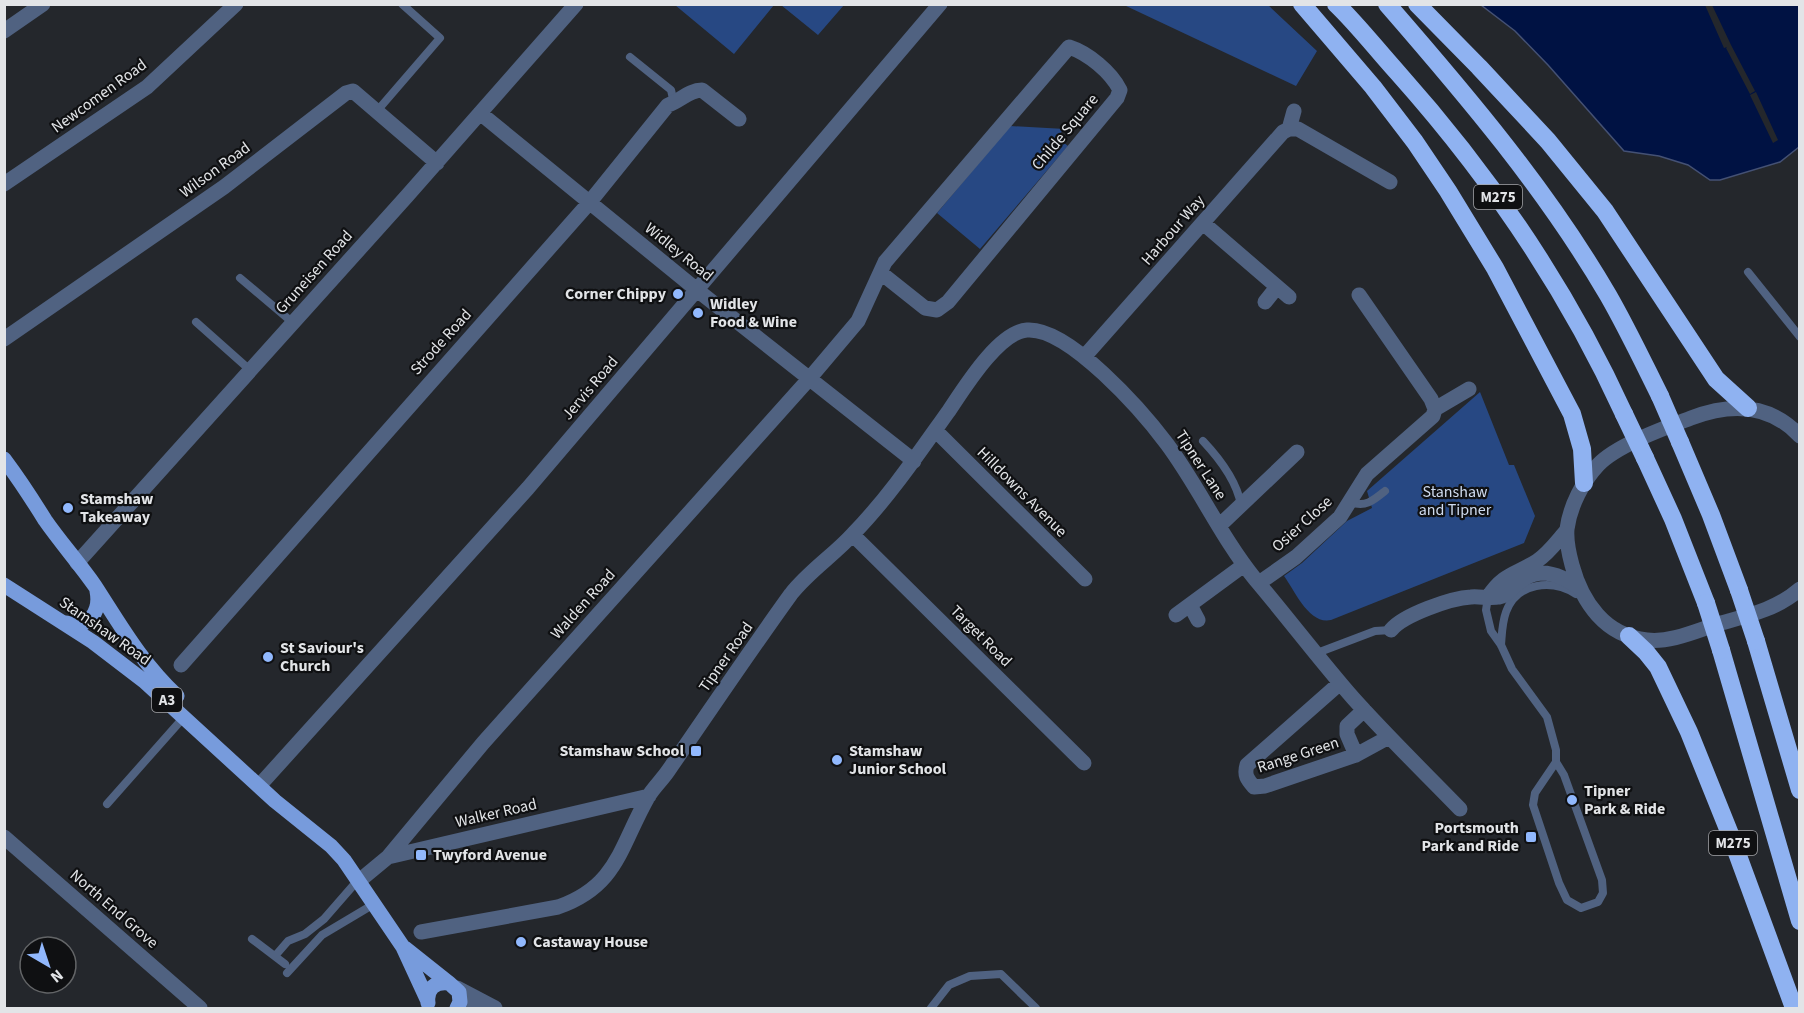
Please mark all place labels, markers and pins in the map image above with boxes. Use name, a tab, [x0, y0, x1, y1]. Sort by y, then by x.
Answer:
place label: Corner Chippy	[565, 283, 667, 305]
marker: Corner Chippy	[671, 287, 685, 301]
place label: Widley Food & Wine	[710, 293, 797, 333]
marker: Widley Food & Wine	[691, 306, 705, 320]
place label: Stamshaw Takeaway	[80, 488, 154, 528]
marker: Stamshaw Takeaway	[61, 501, 75, 515]
place label: St Saviour's Church	[280, 637, 364, 677]
marker: St Saviour's Church	[261, 650, 275, 664]
place label: Stamshaw School	[559, 740, 684, 762]
place label: Stamshaw Junior School	[849, 740, 947, 780]
marker: Stamshaw School	[689, 744, 703, 758]
marker: Stamshaw Junior School	[830, 753, 844, 767]
place label: Tipner Park & Ride	[1584, 780, 1665, 820]
marker: Tipner Park & Ride	[1565, 793, 1579, 807]
place label: Portsmouth Park and Ride	[1422, 817, 1519, 857]
marker: Portsmouth Park and Ride	[1524, 830, 1538, 844]
place label: Twyford Avenue	[433, 844, 547, 866]
marker: Twyford Avenue	[414, 848, 428, 862]
place label: Castaway House	[533, 931, 648, 953]
marker: Castaway House	[514, 935, 528, 949]

